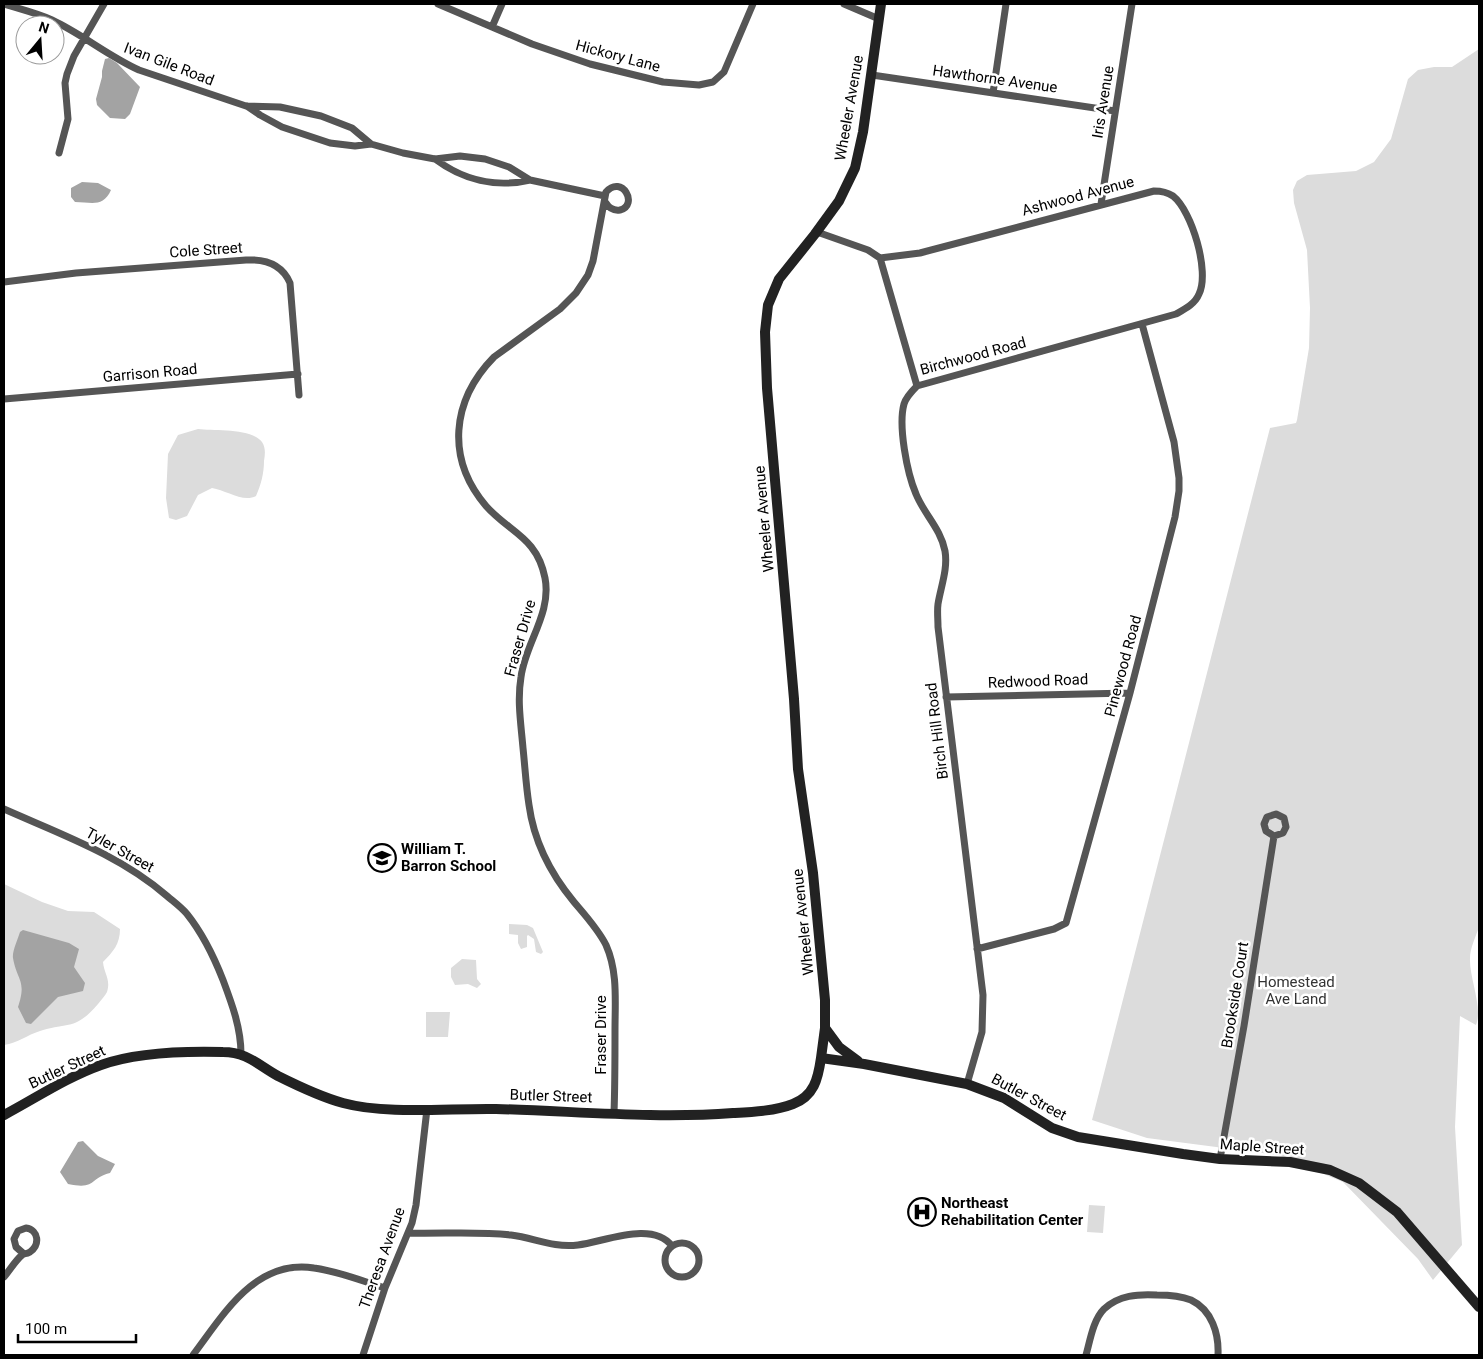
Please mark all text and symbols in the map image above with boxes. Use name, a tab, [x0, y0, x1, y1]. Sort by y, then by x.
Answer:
north arrow	[15, 15, 65, 65]
text: N	[37, 18, 51, 37]
street label: Hickory Lane	[574, 36, 662, 76]
street label: Ivan Gile Road	[121, 39, 217, 89]
street label: Wheeler Avenue	[831, 54, 867, 162]
street label: Hawthorne Avenue	[931, 61, 1059, 97]
street label: Iris Avenue	[1088, 64, 1118, 140]
street label: Ashwood Avenue	[1020, 172, 1136, 220]
street label: Cole Street	[169, 238, 243, 262]
street label: Birchwood Road	[918, 333, 1028, 379]
street label: Garrison Road	[102, 360, 198, 386]
street label: Wheeler Avenue	[750, 465, 778, 573]
street label: Fraser Drive	[500, 597, 540, 679]
street label: Pinewood Road	[1101, 613, 1145, 719]
street label: Redwood Road	[987, 670, 1089, 692]
street label: Birch Hill Road	[922, 681, 952, 781]
street label: Tyler Street	[83, 824, 157, 876]
place label: William T. Barron School	[401, 840, 496, 875]
school or university icon: William T. Barron School	[367, 843, 397, 873]
street label: Wheeler Avenue	[788, 868, 818, 976]
street label: Brookside Court	[1218, 940, 1252, 1049]
park label: Homestead Ave Land	[1257, 973, 1335, 1008]
street label: Fraser Drive	[592, 995, 610, 1075]
street label: Butler Street	[26, 1041, 108, 1093]
street label: Butler Street	[988, 1070, 1070, 1124]
street label: Butler Street	[509, 1086, 593, 1106]
street label: Maple Street	[1219, 1135, 1305, 1159]
place label: Northeast Rehabilitation Center	[941, 1194, 1084, 1229]
hospital icon: Northeast Rehabilitation Center	[907, 1197, 937, 1227]
street label: Theresa Avenue	[355, 1205, 409, 1311]
scale bar	[18, 1312, 135, 1344]
text: 100 m	[25, 1320, 67, 1338]

